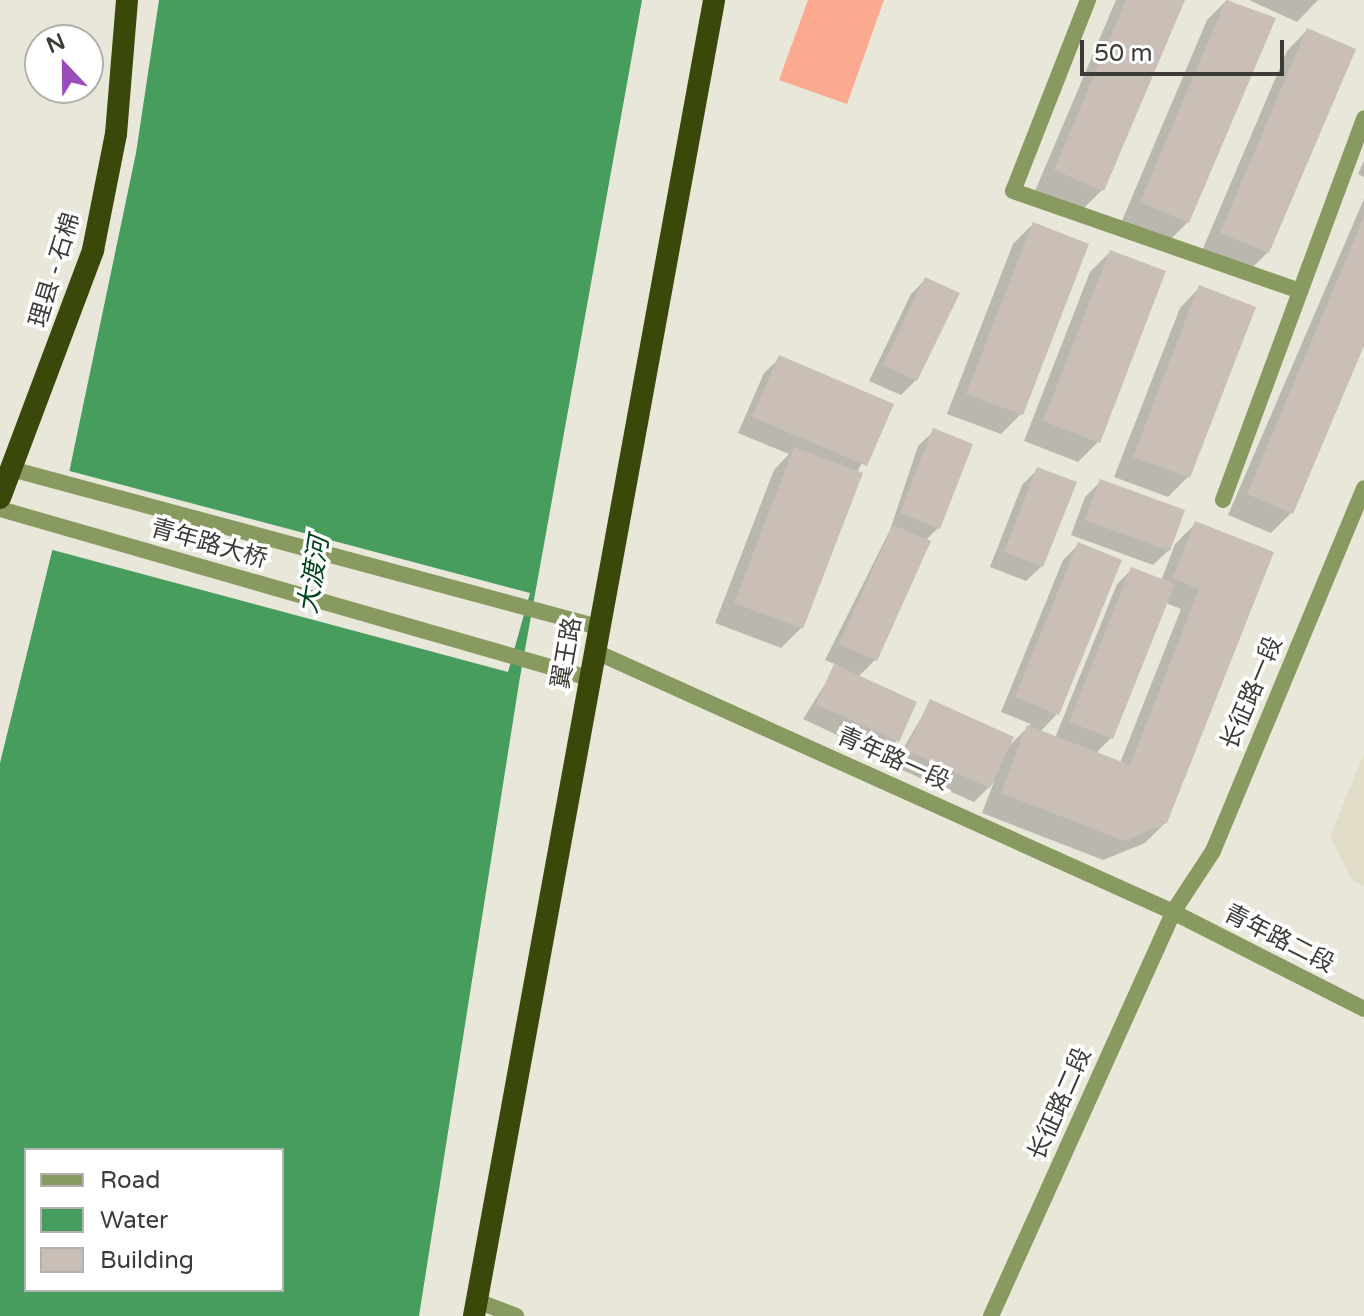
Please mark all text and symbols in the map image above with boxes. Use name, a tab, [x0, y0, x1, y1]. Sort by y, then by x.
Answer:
north arrow	[24, 24, 104, 104]
scale bar	[1084, 24, 1288, 74]
text: N	[43, 28, 69, 59]
text: 50 m	[1094, 39, 1152, 68]
street label: 理县 - 石棉	[24, 209, 86, 331]
street label: 青年路大桥	[147, 514, 271, 574]
water label: 大渡河	[292, 534, 336, 616]
street label: 翼王路	[547, 615, 587, 691]
street label: 长征路一段	[1215, 632, 1289, 754]
street label: 青年路一段	[832, 721, 954, 797]
street label: 青年路二段	[1219, 899, 1339, 979]
street label: 长征路二段	[1022, 1043, 1098, 1165]
legend	[24, 1148, 284, 1292]
text: Road	[100, 1166, 160, 1195]
text: Water	[100, 1206, 168, 1235]
text: Building	[100, 1246, 194, 1275]

